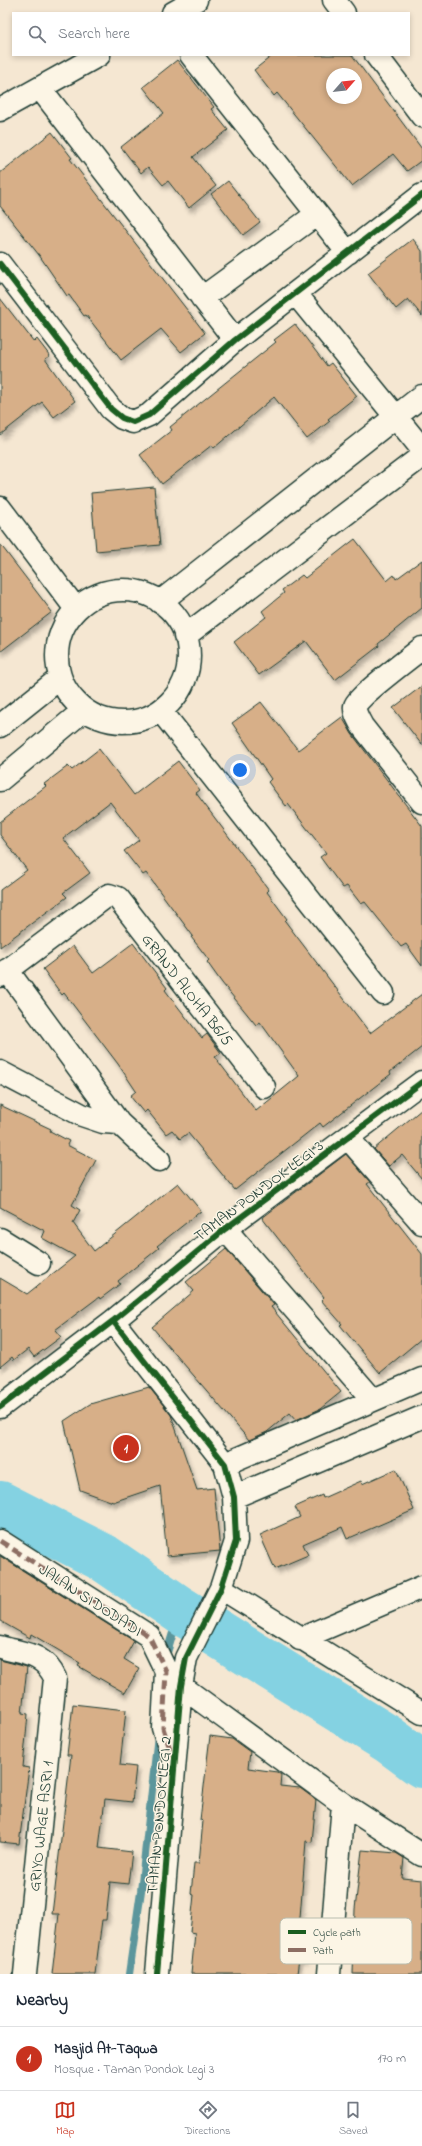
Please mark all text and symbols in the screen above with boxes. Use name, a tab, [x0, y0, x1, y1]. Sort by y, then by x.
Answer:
search box	[12, 12, 410, 56]
icon: search	[26, 23, 48, 45]
text: Search here	[58, 23, 130, 45]
north arrow	[326, 68, 362, 104]
your location	[230, 760, 250, 780]
street label: GRAND ALOHA B6/5	[135, 929, 238, 1051]
street label: TAMAN PONDOK LEGI 3	[189, 1135, 329, 1248]
pin: 1	[113, 1433, 139, 1463]
street label: JALAN SIDODADI	[33, 1558, 147, 1643]
street label: TAMAN PONDOK LEGI 2	[141, 1735, 179, 1895]
street label: GRIYO WAGE ASRI 1	[23, 1760, 61, 1893]
legend	[280, 1918, 412, 1964]
text: Cycle path	[313, 1925, 361, 1942]
text: Path	[313, 1943, 334, 1959]
text: Nearby	[16, 1988, 68, 2013]
text: Masjid At-Taqwa	[54, 2038, 158, 2060]
text: 1	[27, 2049, 31, 2068]
text: 170 m	[378, 2049, 406, 2068]
text: Mosque · Taman Pondok Legi 3	[54, 2060, 214, 2079]
tab: Map	[54, 2099, 76, 2139]
tab: Directions	[185, 2099, 231, 2139]
tab: Saved	[339, 2099, 368, 2139]

